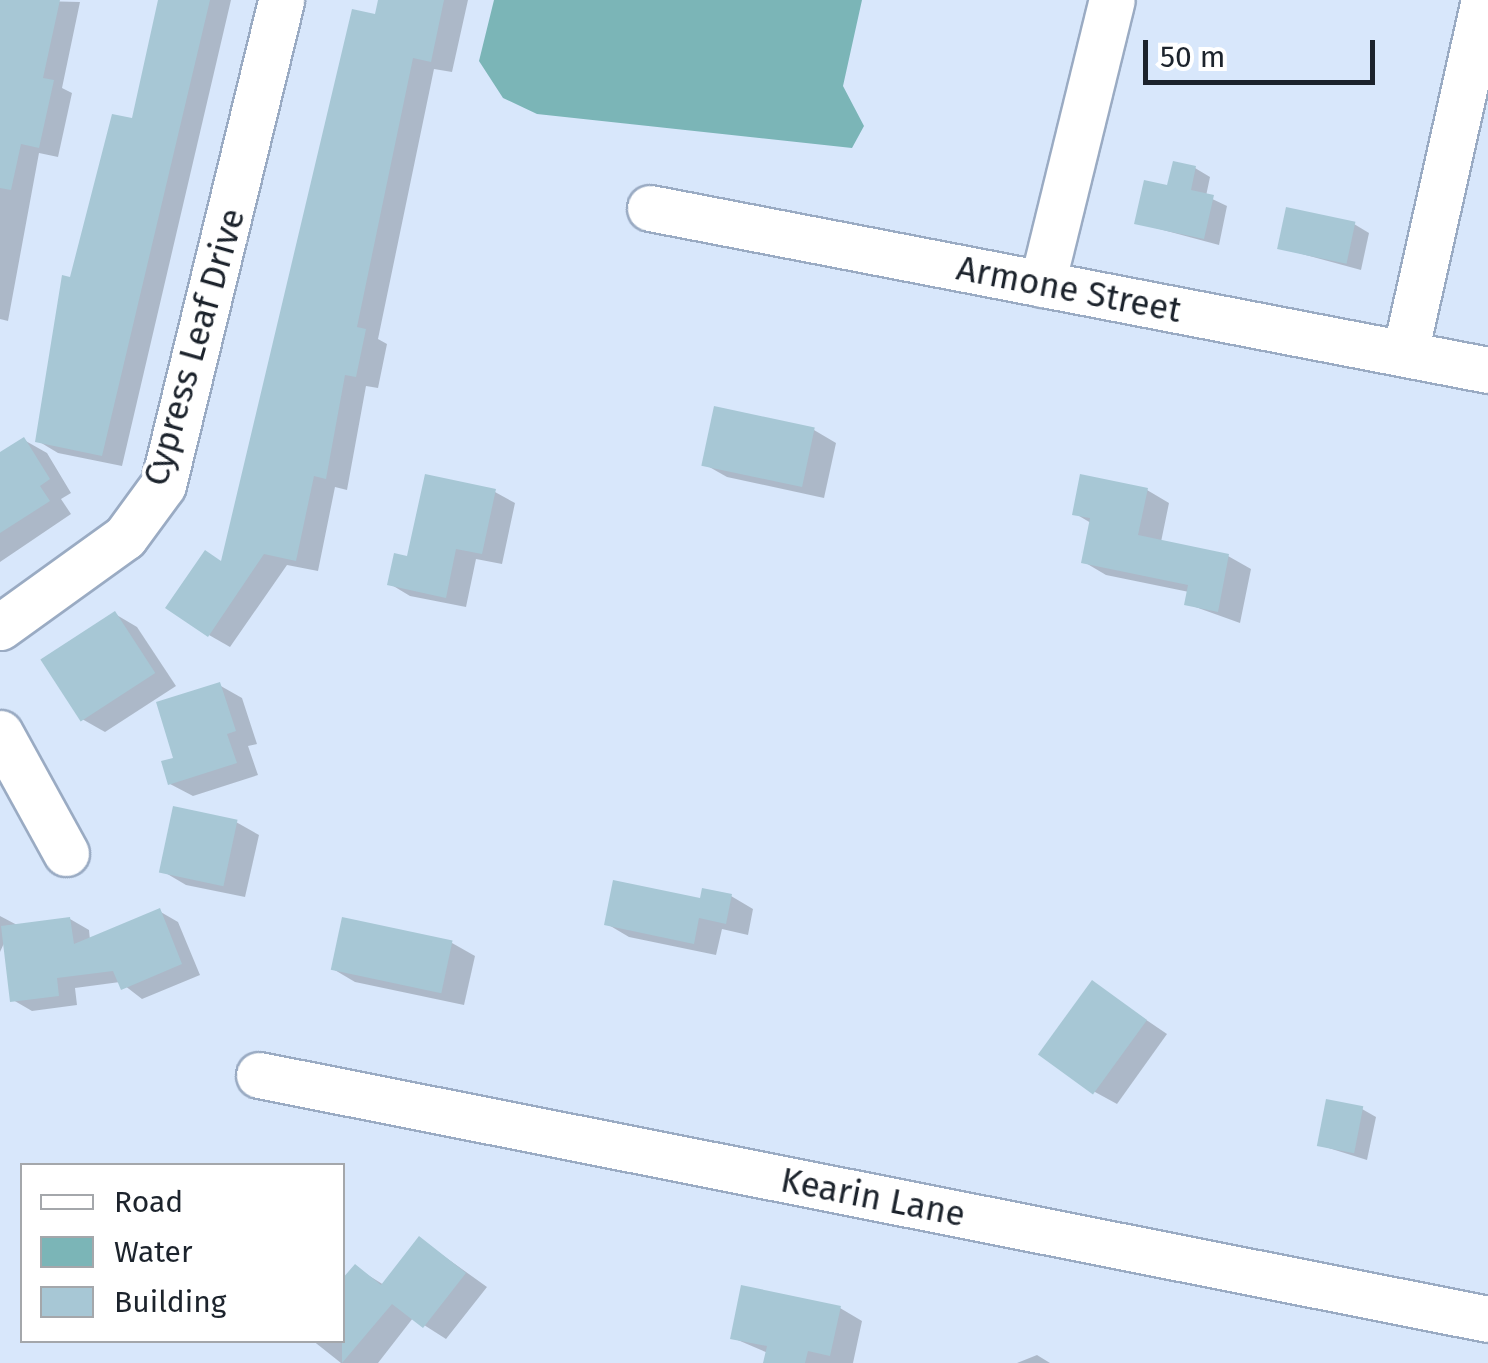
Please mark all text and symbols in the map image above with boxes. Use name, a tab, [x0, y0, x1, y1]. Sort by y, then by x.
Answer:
scale bar	[1148, 20, 1380, 82]
text: 50 m	[1160, 39, 1225, 75]
street label: Cypress Leaf Drive	[134, 204, 254, 490]
street label: Armone Street	[953, 247, 1185, 331]
street label: Kearin Lane	[777, 1159, 969, 1235]
legend	[20, 1163, 345, 1343]
text: Road	[114, 1184, 183, 1220]
text: Water	[114, 1234, 193, 1270]
text: Building	[114, 1284, 226, 1320]

